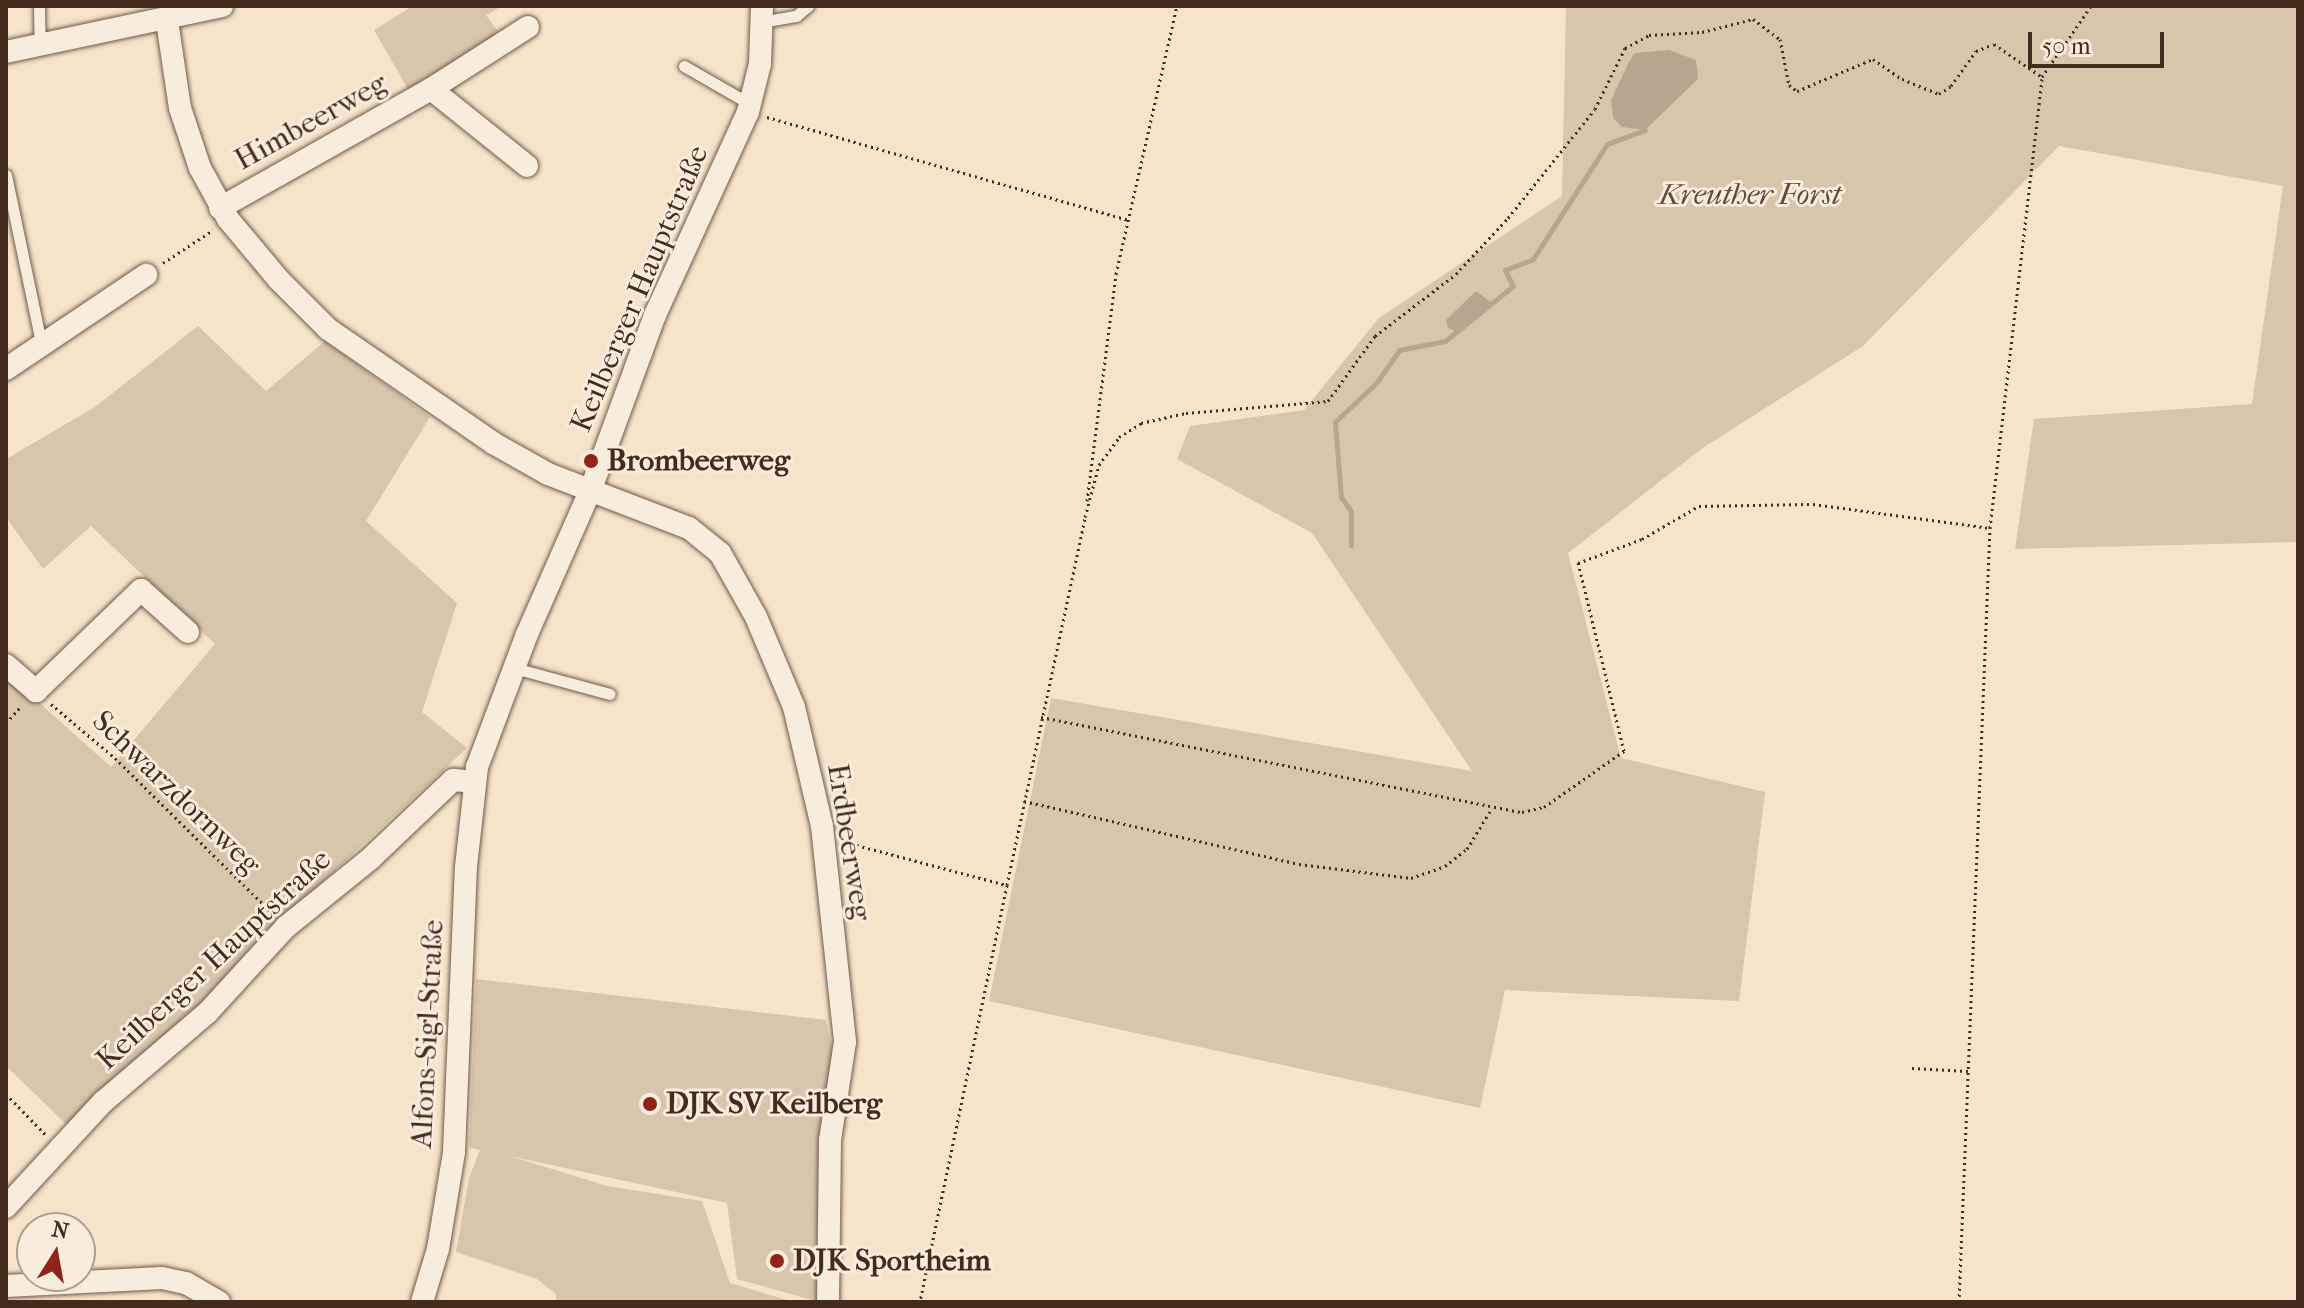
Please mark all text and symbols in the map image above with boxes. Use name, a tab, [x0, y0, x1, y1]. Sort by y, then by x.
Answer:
scale bar	[2032, 16, 2168, 66]
text: 50 m	[2042, 32, 2091, 60]
street label: Himbeerweg	[229, 65, 393, 179]
street label: Keilberger Hauptstraße	[563, 140, 717, 438]
park label: Kreuther Forst	[1659, 177, 1841, 213]
place label: Brombeerweg	[607, 443, 790, 479]
marker: Brombeerweg	[582, 452, 600, 470]
street label: Schwarzdornweg	[84, 704, 268, 882]
street label: Erdbeerweg	[819, 761, 879, 923]
street label: Keilberger Hauptstraße	[89, 842, 339, 1078]
street label: Alfons-Sigl-Straße	[404, 919, 452, 1149]
place label: DJK SV Keilberg	[666, 1086, 882, 1122]
marker: DJK SV Keilberg	[641, 1095, 659, 1113]
north arrow	[16, 1212, 96, 1292]
text: N	[50, 1216, 71, 1245]
place label: DJK Sportheim	[793, 1243, 991, 1279]
marker: DJK Sportheim	[768, 1252, 786, 1270]

